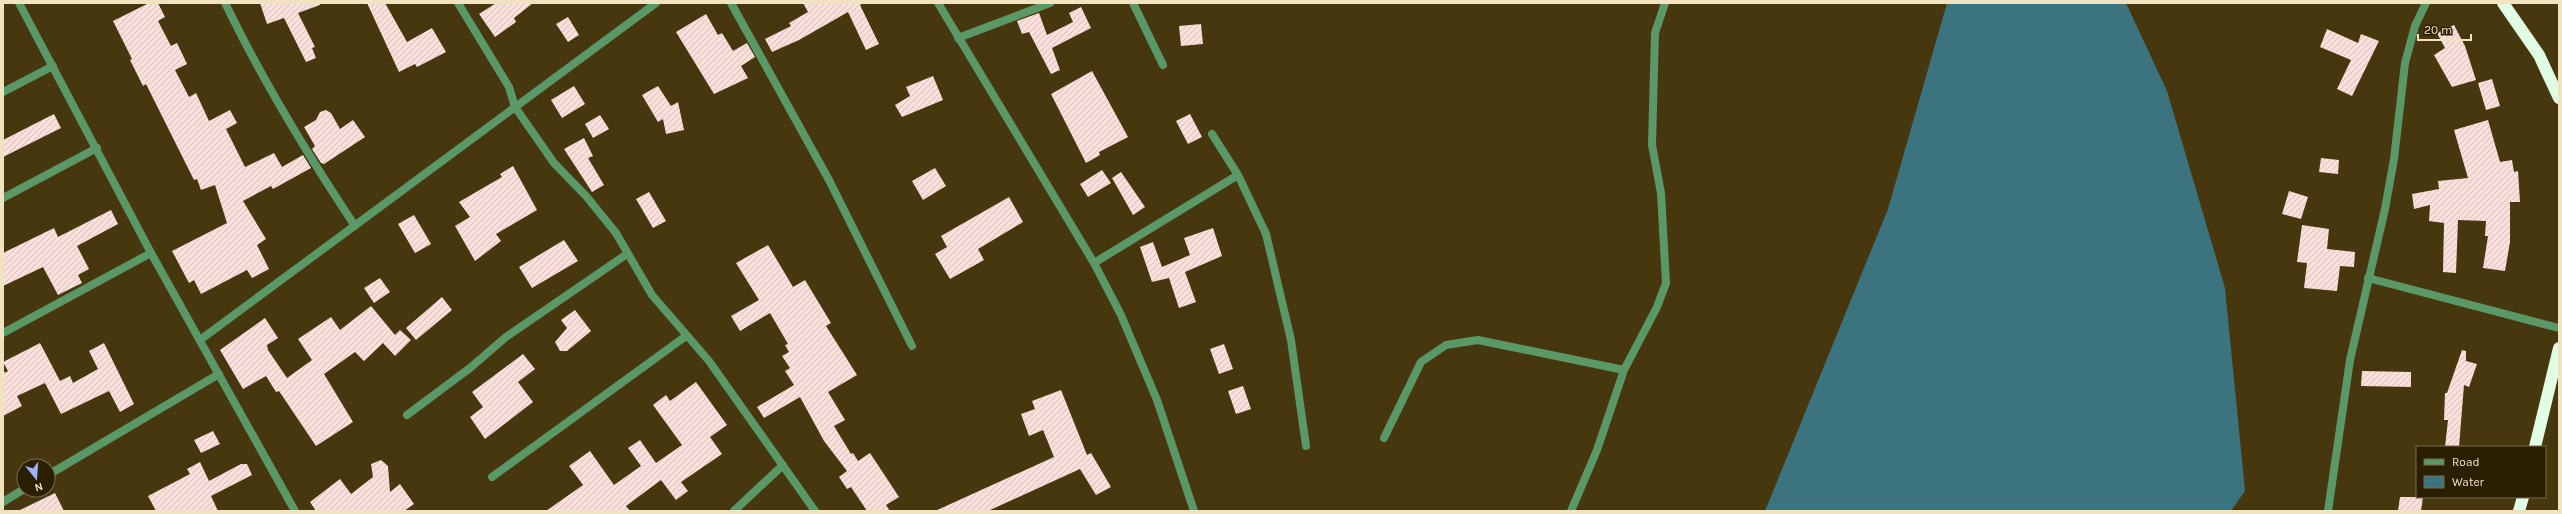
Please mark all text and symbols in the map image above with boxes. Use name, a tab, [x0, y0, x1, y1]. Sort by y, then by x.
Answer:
scale bar	[2418, 16, 2471, 42]
text: 20 m	[2424, 23, 2452, 37]
legend	[2416, 446, 2546, 498]
text: Road	[2452, 455, 2480, 469]
north arrow	[16, 458, 56, 498]
text: Water	[2452, 475, 2485, 489]
text: N	[33, 480, 44, 494]

